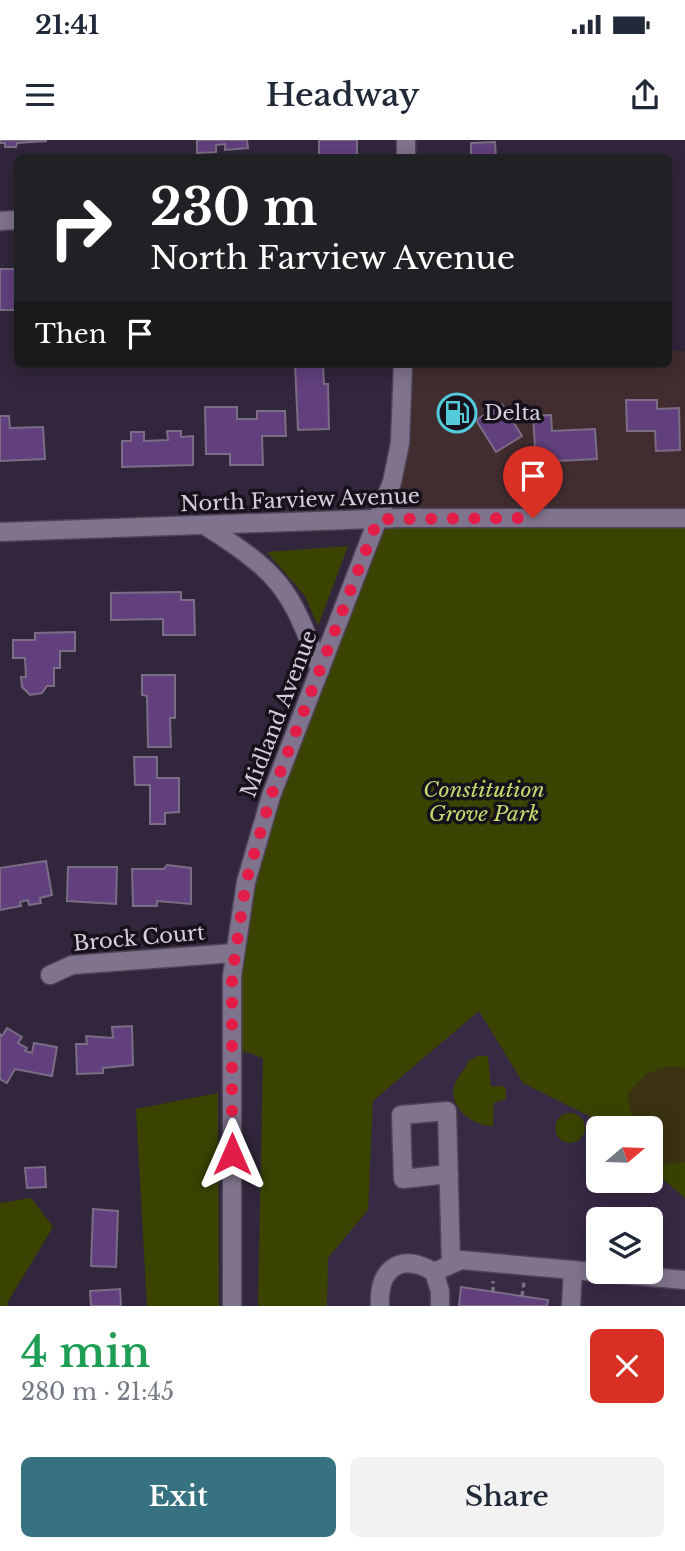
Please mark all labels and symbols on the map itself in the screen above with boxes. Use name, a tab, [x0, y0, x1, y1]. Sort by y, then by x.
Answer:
fuel station icon: Delta	[436, 392, 478, 434]
place label: Delta	[484, 400, 541, 426]
pin	[503, 446, 563, 518]
street label: North Farview Avenue	[180, 483, 420, 517]
street label: Midland Avenue	[235, 627, 323, 801]
park label: Constitution Grove Park	[423, 777, 545, 827]
street label: Brock Court	[72, 919, 206, 957]
north arrow	[586, 1116, 663, 1194]
position arrow	[195, 1117, 269, 1191]

